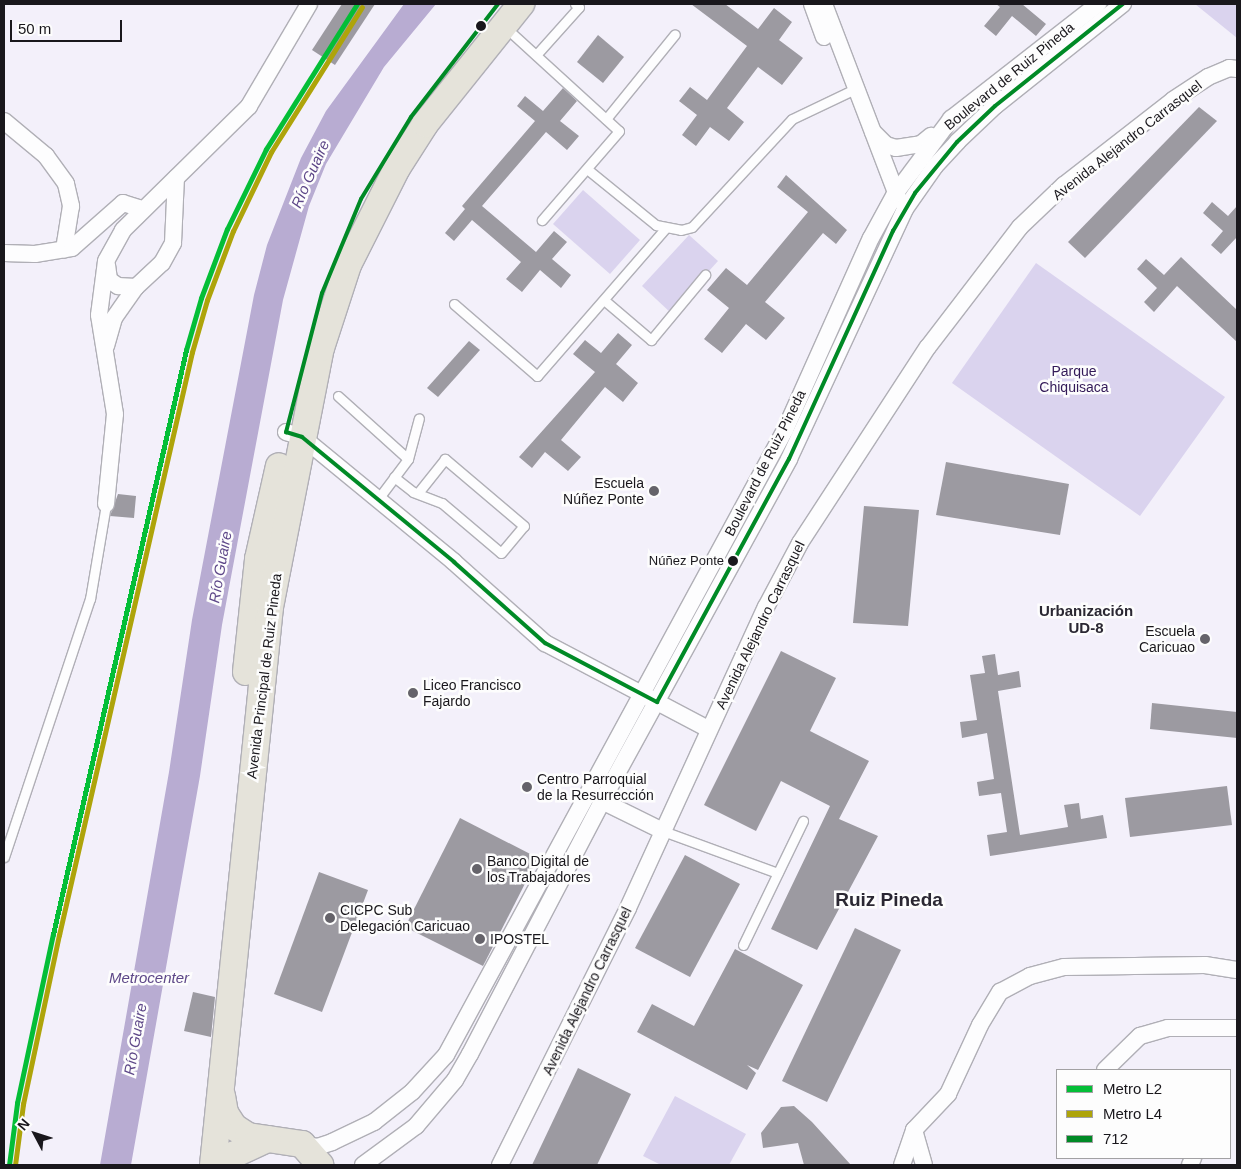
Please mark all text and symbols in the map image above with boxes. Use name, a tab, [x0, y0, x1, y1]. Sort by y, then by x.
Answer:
scale bar	[12, 10, 125, 42]
street label: Boulevard de Ruiz Pineda	[941, 19, 1077, 133]
text: 50 m	[18, 20, 51, 37]
unlabelled marker	[476, 21, 486, 31]
street label: Avenida Alejandro Carrasquel	[1049, 76, 1205, 204]
water label: Río Guaire	[287, 137, 333, 211]
park label: Parque Chiquisaca	[1039, 363, 1109, 396]
street label: Boulevard de Ruiz Pineda	[721, 387, 809, 539]
place label: Escuela Núñez Ponte	[563, 475, 644, 508]
marker: Escuela Núñez Ponte	[648, 485, 660, 497]
water label: Río Guaire	[205, 530, 235, 604]
street label: Avenida Alejandro Carrasquel	[712, 538, 808, 712]
place label: Núñez Ponte	[649, 553, 724, 569]
marker: Núñez Ponte	[728, 556, 738, 566]
street label: Avenida Principal de Ruiz Pineda	[243, 572, 285, 780]
district label: Urbanización UD-8	[1039, 601, 1133, 636]
place label: Escuela Caricuao	[1139, 623, 1195, 656]
marker: Escuela Caricuao	[1199, 633, 1211, 645]
place label: Liceo Francisco Fajardo	[423, 677, 521, 710]
marker: Liceo Francisco Fajardo	[407, 687, 419, 699]
place label: Centro Parroquial de la Resurrección	[537, 771, 654, 804]
marker: Centro Parroquial de la Resurrección	[521, 781, 533, 793]
place label: Banco Digital de los Trabajadores	[487, 853, 591, 886]
marker: Banco Digital de los Trabajadores	[471, 863, 483, 875]
district label: Ruiz Pineda	[835, 889, 943, 911]
place label: CICPC Sub Delegación Caricuao	[340, 902, 470, 934]
street label: Avenida Alejandro Carrasquel	[539, 904, 635, 1078]
marker: CICPC Sub Delegación Caricuao	[324, 912, 336, 924]
place label: IPOSTEL	[490, 931, 549, 947]
marker: IPOSTEL	[474, 933, 486, 945]
water label: Metrocenter	[109, 969, 189, 987]
water label: Río Guaire	[120, 1002, 150, 1076]
legend	[1056, 1069, 1231, 1159]
text: Metro L2	[1103, 1080, 1162, 1097]
text: Metro L4	[1103, 1105, 1162, 1122]
north arrow	[10, 1109, 60, 1159]
text: N	[14, 1115, 33, 1133]
text: 712	[1103, 1130, 1128, 1147]

